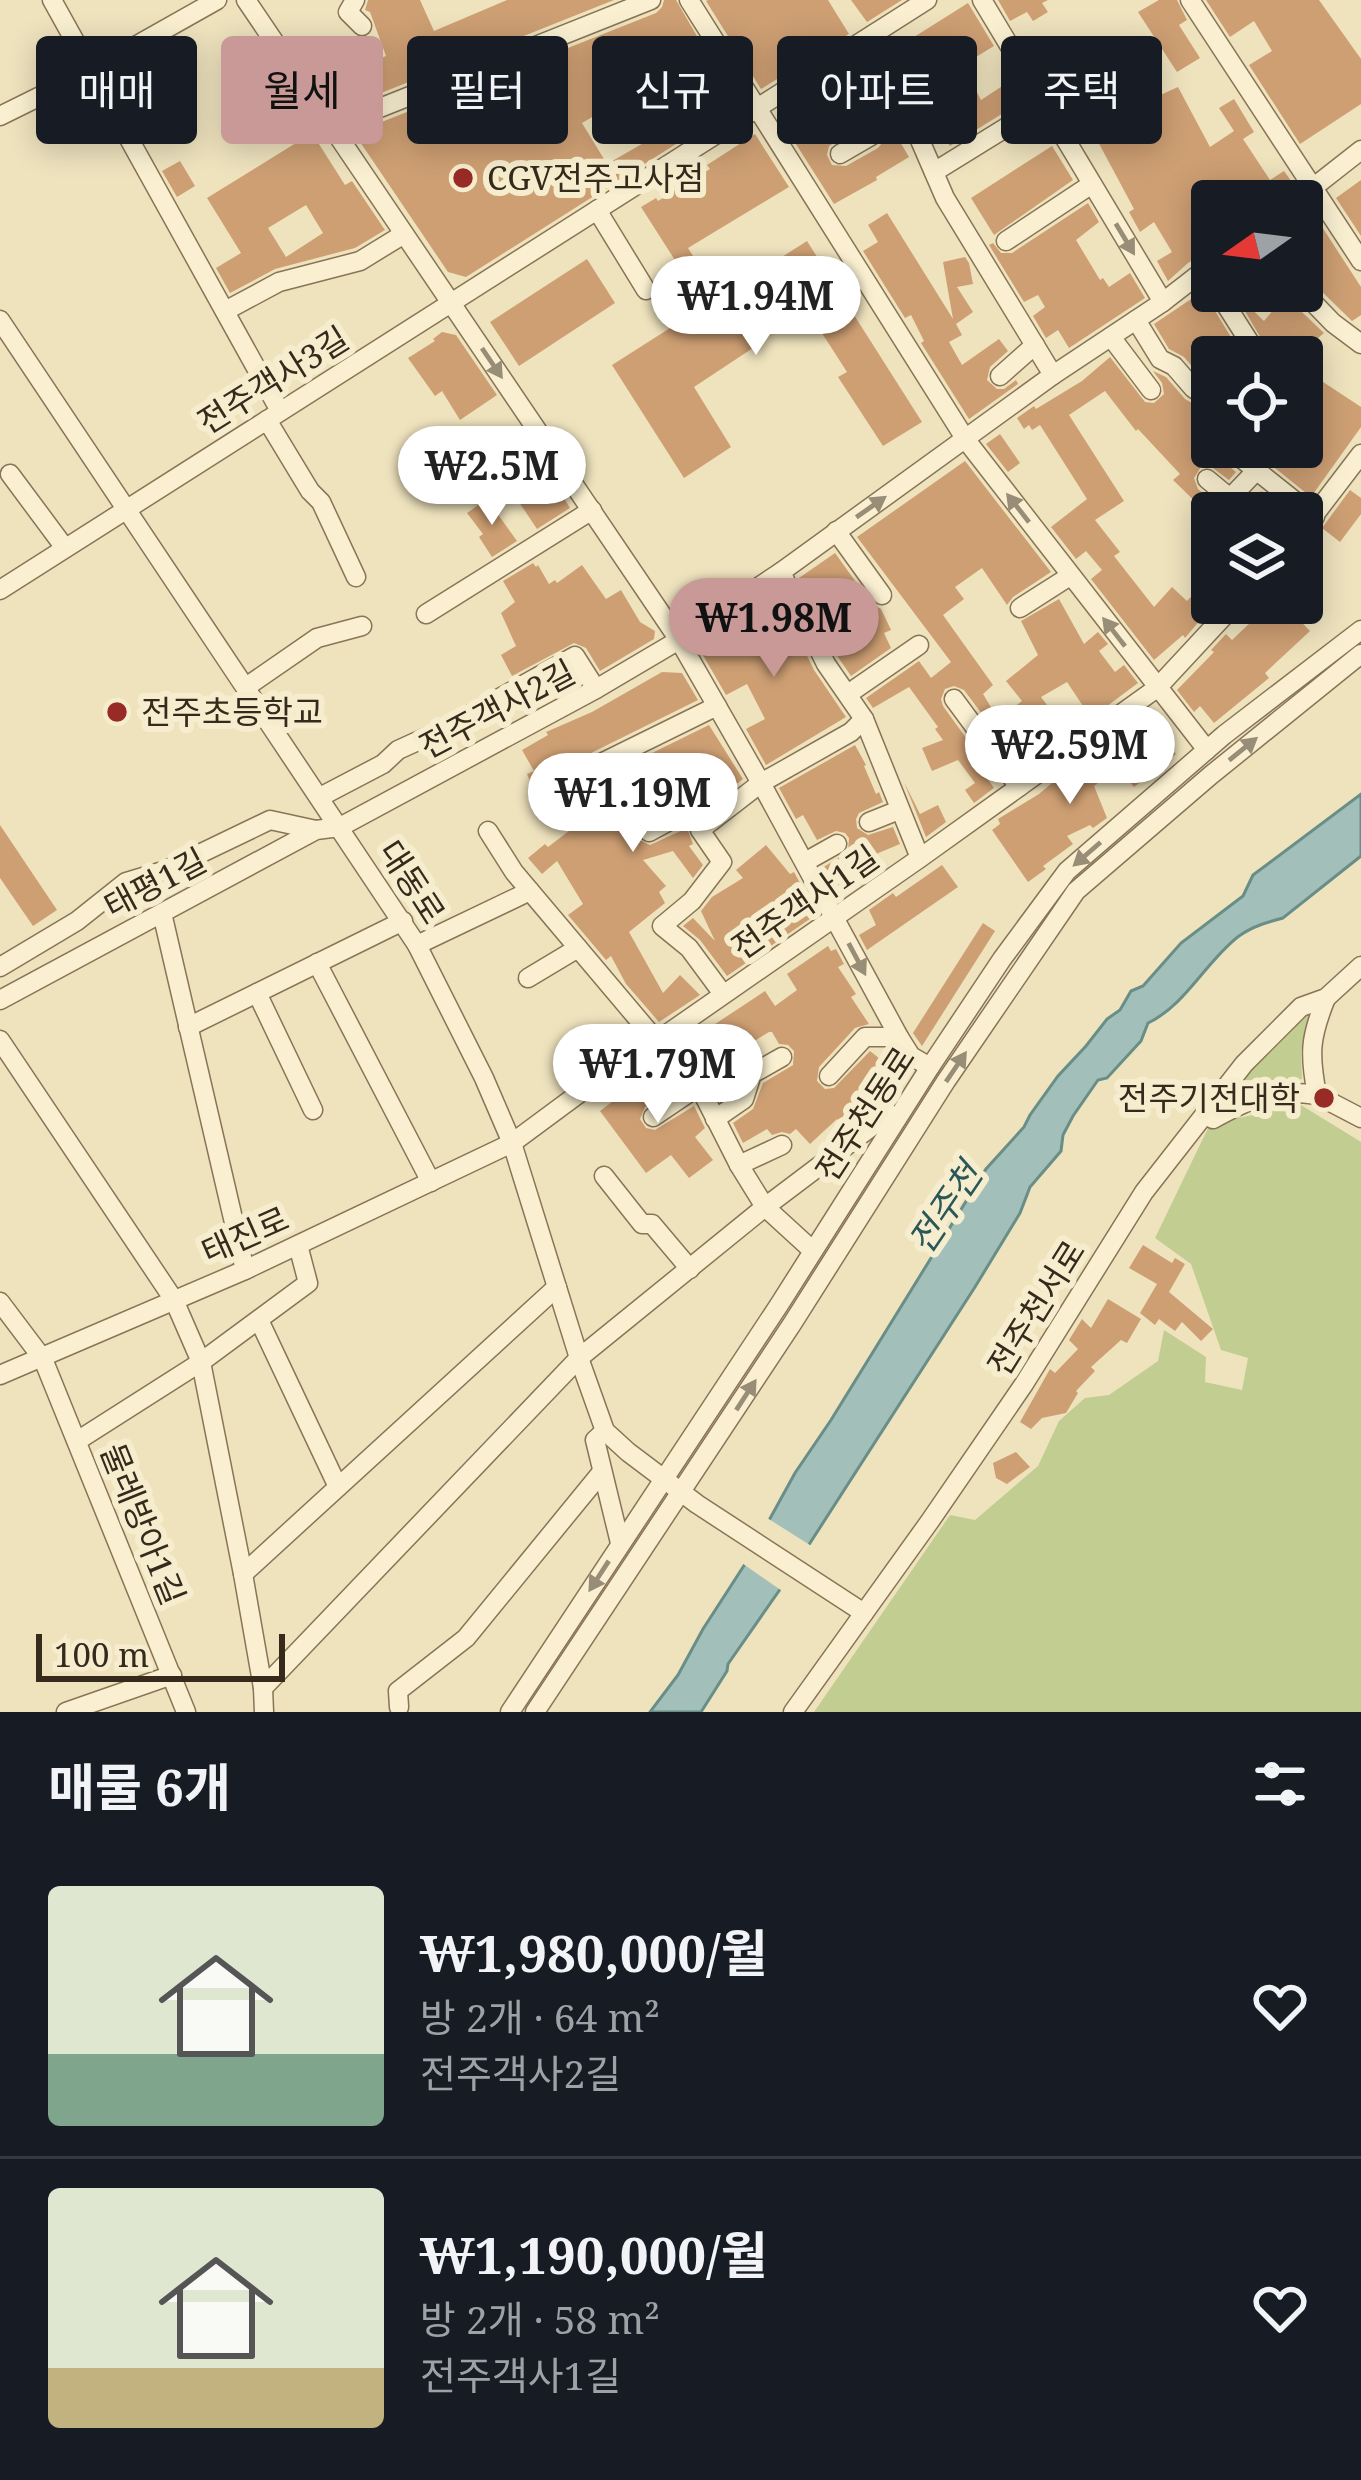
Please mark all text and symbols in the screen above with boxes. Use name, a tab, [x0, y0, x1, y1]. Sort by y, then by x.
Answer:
chip: 매매	[36, 36, 197, 144]
chip: 월세	[221, 36, 383, 144]
chip: 필터	[407, 36, 568, 144]
chip: 신규	[592, 36, 753, 144]
chip: 아파트	[777, 36, 977, 144]
chip: 주택	[1001, 36, 1162, 144]
place label: CGV전주고사점	[487, 155, 704, 200]
marker: CGV전주고사점	[450, 165, 476, 191]
north arrow	[1191, 180, 1323, 312]
map controls	[1191, 180, 1323, 624]
one-way arrow	[1114, 222, 1135, 256]
pin: ₩1.94M	[658, 256, 854, 358]
text: ₩1.94M	[678, 268, 834, 321]
street label: 전주객사3길	[189, 315, 357, 444]
button: locate	[1191, 336, 1323, 468]
one-way arrow	[480, 346, 503, 379]
pin: ₩2.5M	[408, 426, 576, 528]
text: ₩2.5M	[425, 438, 559, 491]
one-way arrow	[1006, 492, 1031, 524]
button: layers	[1191, 492, 1323, 624]
one-way arrow	[855, 496, 887, 519]
pin: ₩1.98M	[676, 578, 872, 680]
text: ₩1.98M	[696, 590, 852, 643]
one-way arrow	[1102, 616, 1127, 647]
street label: 전주객사2길	[411, 649, 582, 768]
place label: 전주초등학교	[141, 689, 323, 734]
marker: 전주초등학교	[104, 699, 130, 725]
pin: ₩2.59M	[972, 705, 1168, 807]
text: ₩2.59M	[992, 717, 1148, 770]
one-way arrow	[1227, 736, 1258, 762]
pin: ₩1.19M	[535, 753, 731, 855]
text: ₩1.19M	[555, 765, 711, 818]
street label: 대동로	[369, 831, 456, 932]
street label: 전주객사1길	[722, 834, 887, 969]
street label: 태평1길	[96, 837, 214, 928]
one-way arrow	[1072, 840, 1102, 867]
one-way arrow	[846, 942, 867, 977]
pin: ₩1.79M	[560, 1024, 756, 1126]
text: ₩1.79M	[580, 1036, 736, 1089]
street label: 전주천동로	[804, 1038, 925, 1190]
one-way arrow	[944, 1050, 966, 1083]
place label: 전주기전대학	[1118, 1075, 1300, 1120]
marker: 전주기전대학	[1311, 1085, 1337, 1111]
water label: 전주천	[896, 1150, 995, 1263]
street label: 태진로	[194, 1195, 296, 1274]
street label: 전주천서로	[976, 1231, 1095, 1384]
one-way arrow	[734, 1379, 756, 1412]
street label: 물레방아1길	[91, 1436, 196, 1611]
one-way arrow	[588, 1560, 610, 1593]
scale bar	[36, 1628, 285, 1681]
text: 100 m	[54, 1632, 149, 1677]
text: 매물 6개	[48, 1751, 231, 1821]
icon: filters	[1247, 1751, 1313, 1817]
text: ₩1,980,000/월	[420, 1917, 768, 1987]
icon: home	[144, 1934, 288, 2078]
icon: heart	[1247, 1973, 1313, 2039]
text: 방 2개 · 64 m²	[420, 1990, 660, 2043]
text: 전주객사2길	[420, 2046, 621, 2099]
text: ₩1,190,000/월	[420, 2219, 768, 2289]
icon: home	[144, 2236, 288, 2380]
icon: heart	[1247, 2275, 1313, 2341]
text: 방 2개 · 58 m²	[420, 2292, 660, 2345]
text: 전주객사1길	[420, 2348, 621, 2401]

